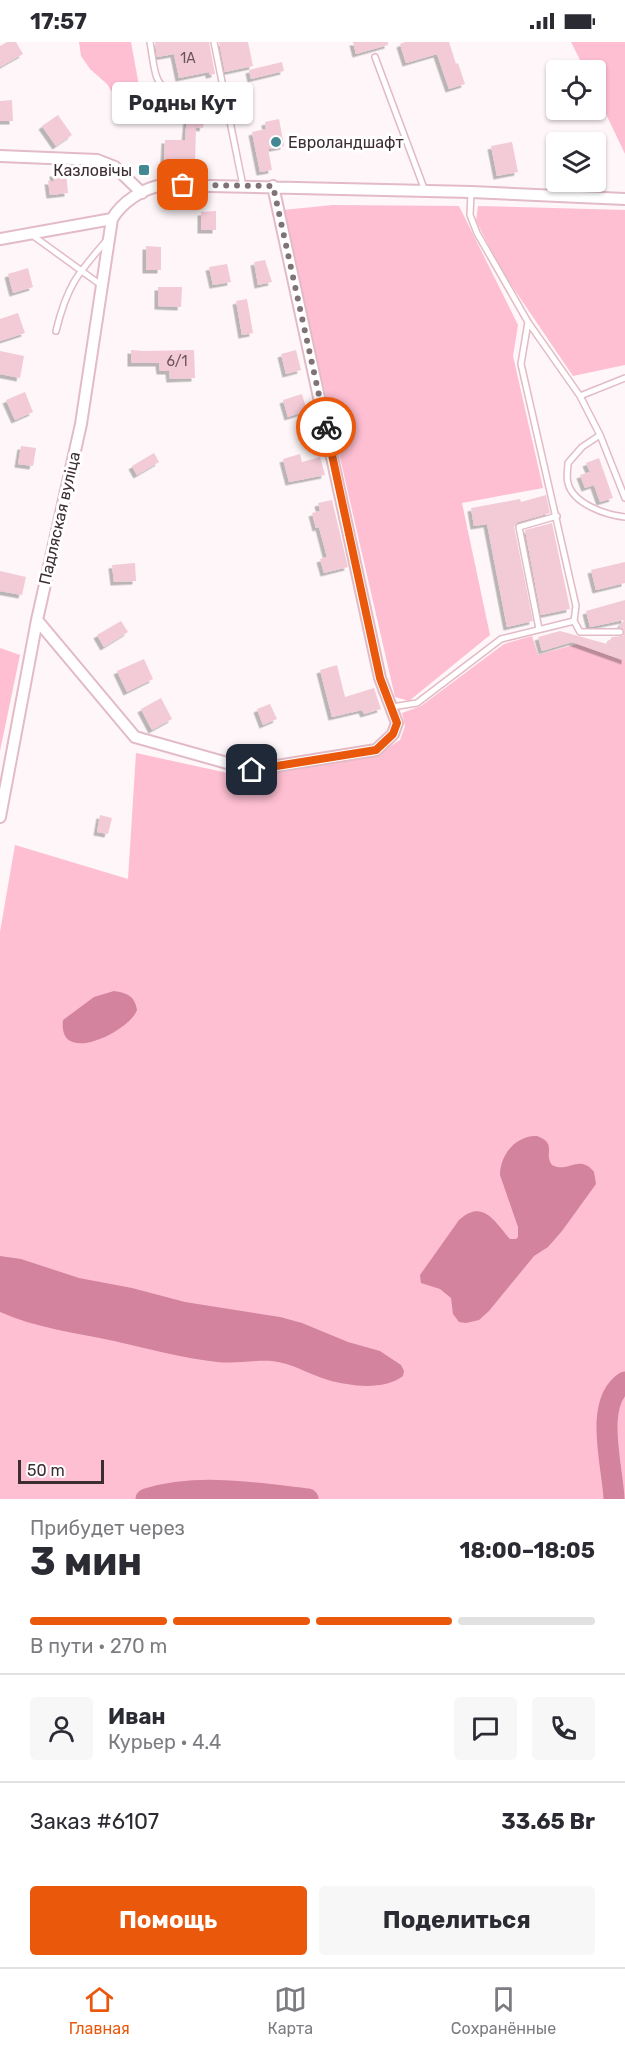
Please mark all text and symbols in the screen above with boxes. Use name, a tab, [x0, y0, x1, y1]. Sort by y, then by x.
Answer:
text: 17:57	[30, 8, 87, 35]
house number: 1А	[180, 50, 196, 67]
map controls	[546, 60, 606, 192]
button: locate	[546, 60, 606, 120]
callout: Родны Кут	[112, 83, 254, 125]
text: Родны Кут	[128, 91, 237, 115]
button: layers	[546, 132, 606, 192]
place label: Евроландшафт	[288, 133, 404, 152]
marker: Евроландшафт	[269, 135, 283, 149]
pin	[157, 159, 208, 210]
place label: Казловічы	[53, 161, 132, 180]
marker: Казловічы	[137, 163, 151, 177]
icon: bag	[166, 168, 199, 201]
house number: 6/1	[166, 353, 188, 370]
courier	[296, 397, 356, 457]
icon: bike	[310, 411, 343, 444]
street label: Падляская вуліца	[35, 450, 84, 586]
pin	[226, 744, 277, 795]
icon: home	[235, 753, 268, 786]
scale bar	[18, 1457, 104, 1484]
text: 50 m	[27, 1461, 65, 1480]
text: Прибудет через	[30, 1516, 185, 1540]
text: 18:00–18:05	[460, 1537, 595, 1564]
text: 3 мин	[30, 1539, 142, 1585]
text: В пути · 270 m	[30, 1634, 167, 1658]
button: person	[30, 1697, 93, 1760]
button: chat	[454, 1697, 517, 1760]
button: phone	[532, 1697, 595, 1760]
text: Иван	[108, 1703, 166, 1730]
text: Курьер · 4.4	[108, 1730, 221, 1754]
text: Заказ #6107	[30, 1808, 159, 1835]
text: 33.65 Br	[501, 1808, 595, 1835]
button: Помощь	[30, 1886, 307, 1955]
button: Поделиться	[319, 1886, 595, 1955]
tab: Главная	[69, 1983, 130, 2038]
tab: Карта	[267, 1983, 313, 2038]
tab: Сохранённые	[451, 1983, 556, 2038]

